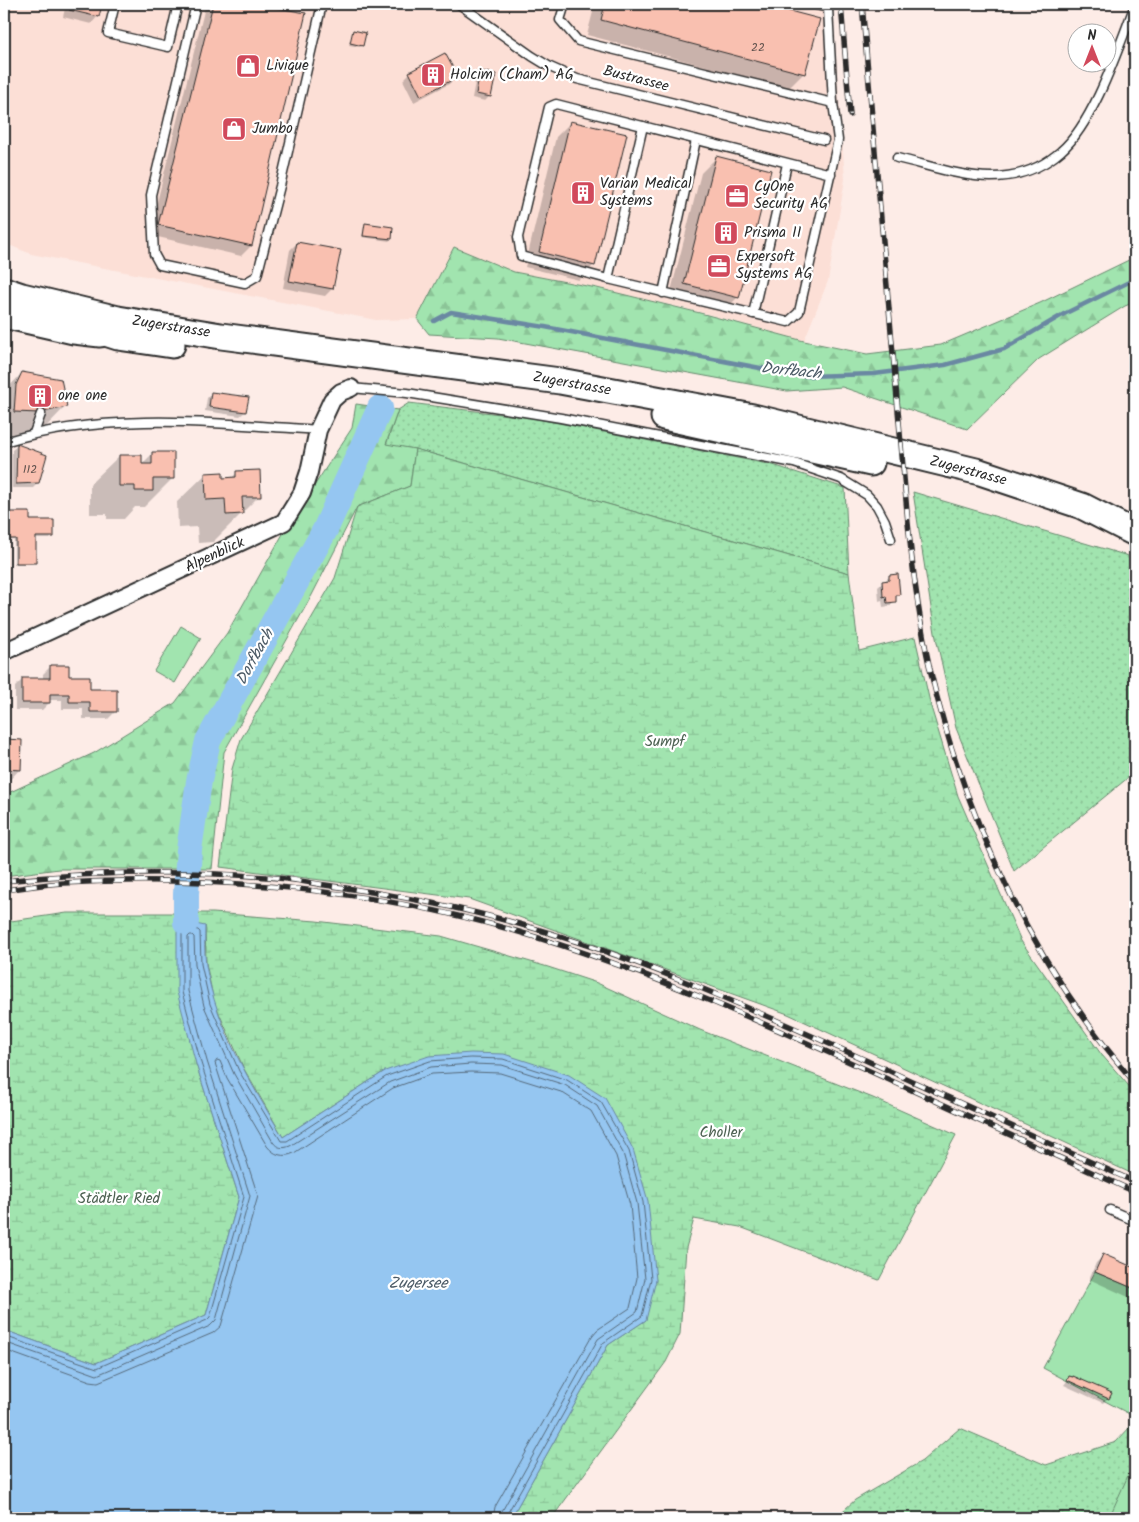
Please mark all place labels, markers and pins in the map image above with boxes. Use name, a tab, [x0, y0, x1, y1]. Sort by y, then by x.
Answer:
shop icon: Livique	[235, 53, 261, 79]
place label: Livique	[266, 54, 309, 78]
building icon: Holcim (Cham) AG	[420, 62, 446, 88]
place label: Holcim (Cham) AG	[450, 63, 574, 87]
shop icon: Jumbo	[221, 116, 247, 142]
place label: Jumbo	[252, 117, 293, 141]
place label: Varian Medical Systems	[600, 172, 692, 213]
place label: CyOne Security AG	[754, 175, 828, 216]
building icon: Varian Medical Systems	[570, 180, 596, 206]
office icon: CyOne Security AG	[724, 183, 750, 209]
building icon: Prisma II	[713, 220, 739, 246]
place label: Prisma II	[744, 221, 802, 245]
place label: Expersoft Systems AG	[736, 245, 813, 286]
office icon: Expersoft Systems AG	[706, 253, 732, 279]
building icon: one one	[27, 383, 53, 409]
place label: one one	[58, 384, 107, 408]

